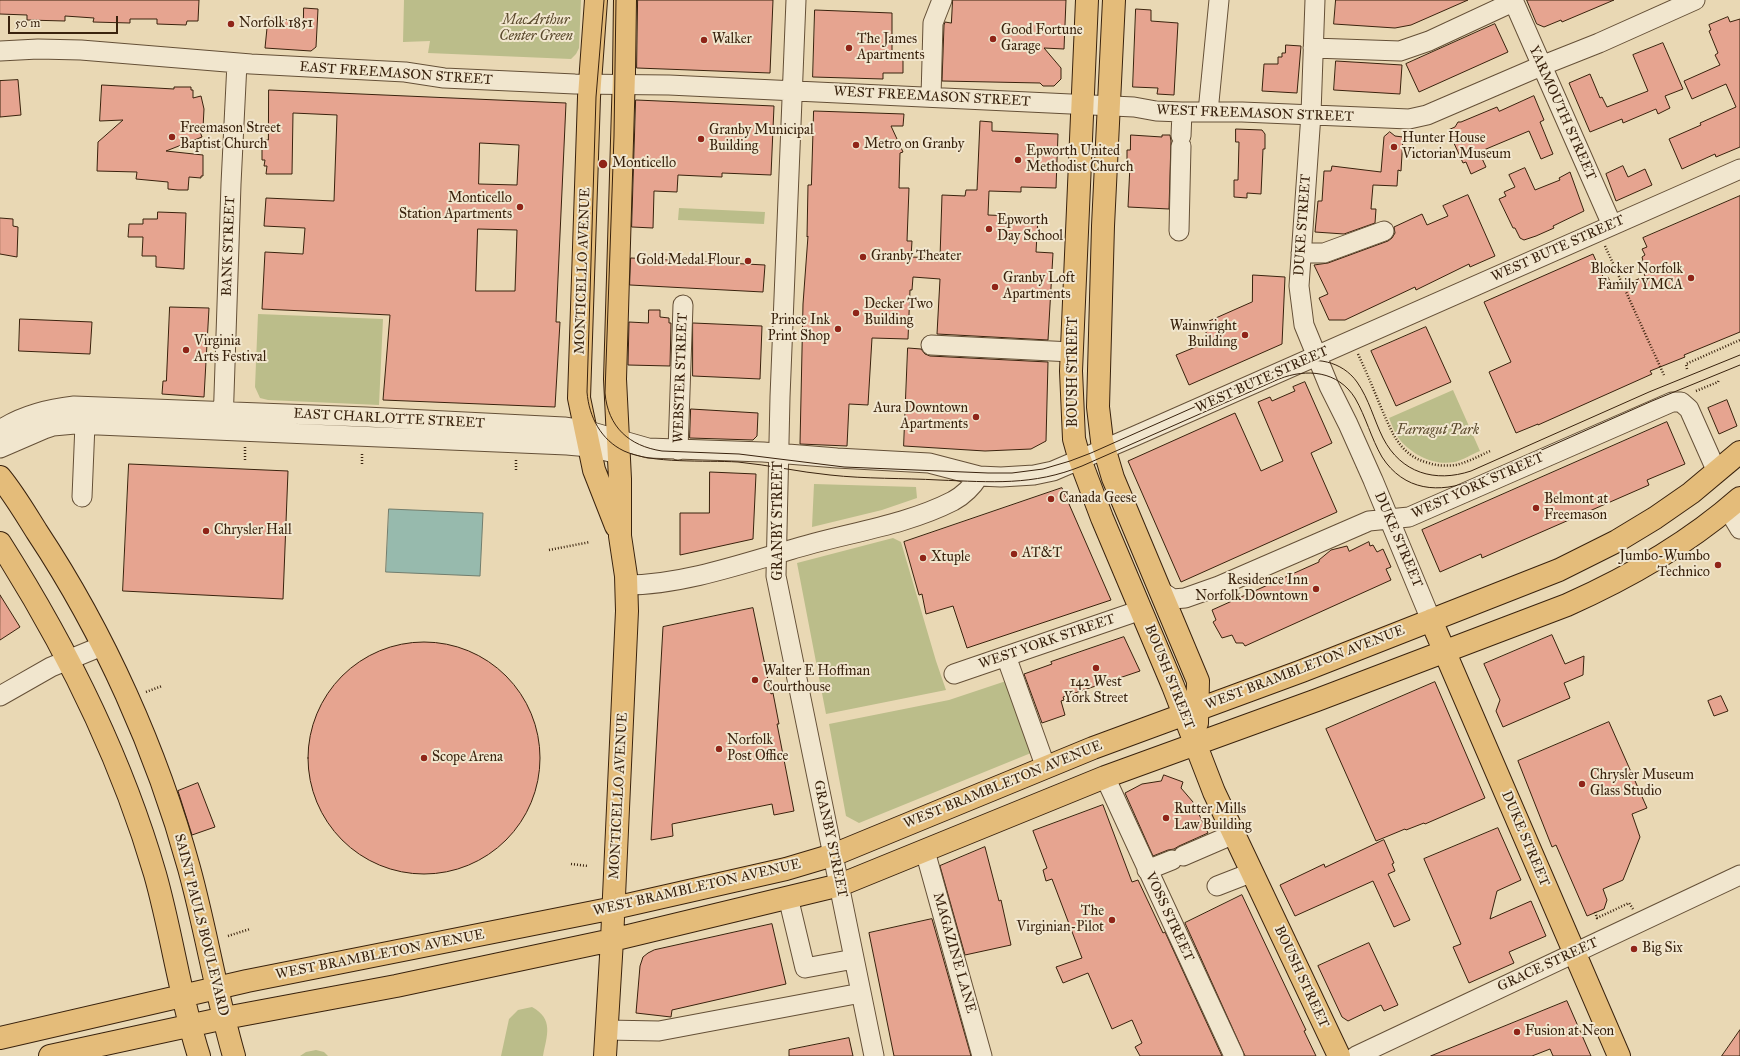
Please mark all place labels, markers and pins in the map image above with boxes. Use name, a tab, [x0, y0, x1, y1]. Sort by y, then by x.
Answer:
place label: Norfolk 1851	[239, 16, 313, 32]
marker: Norfolk 1851	[226, 19, 236, 29]
place label: Good Fortune Garage	[1001, 23, 1083, 56]
place label: Walker	[712, 32, 752, 48]
place label: The James Apartments	[857, 32, 925, 64]
marker: Good Fortune Garage	[988, 34, 998, 44]
marker: Walker	[699, 35, 709, 45]
marker: The James Apartments	[844, 43, 854, 53]
place label: Freemason Street Baptist Church	[180, 121, 281, 154]
place label: Granby Municipal Building	[709, 123, 814, 156]
place label: Hunter House Victorian Museum	[1402, 131, 1511, 164]
marker: Freemason Street Baptist Church	[167, 132, 177, 142]
marker: Granby Municipal Building	[696, 134, 706, 144]
place label: Metro on Granby	[864, 137, 964, 153]
marker: Metro on Granby	[851, 140, 861, 150]
marker: Hunter House Victorian Museum	[1389, 142, 1399, 152]
place label: Epworth United Methodist Church	[1026, 144, 1134, 176]
marker: Epworth United Methodist Church	[1013, 155, 1023, 165]
place label: Monticello	[612, 156, 676, 172]
marker: Monticello	[597, 158, 609, 170]
place label: Monticello Station Apartments	[399, 191, 512, 224]
marker: Monticello Station Apartments	[515, 202, 525, 212]
place label: Epworth Day School	[997, 213, 1063, 246]
marker: Epworth Day School	[984, 224, 994, 234]
place label: Granby Theater	[871, 249, 961, 265]
marker: Granby Theater	[858, 252, 868, 262]
place label: Gold Medal Flour	[636, 253, 740, 269]
marker: Gold Medal Flour	[743, 256, 753, 266]
place label: Blocker Norfolk Family YMCA	[1590, 262, 1683, 294]
place label: Granby Loft Apartments	[1003, 271, 1075, 304]
marker: Blocker Norfolk Family YMCA	[1686, 273, 1696, 283]
marker: Granby Loft Apartments	[990, 282, 1000, 292]
place label: Decker Two Building	[864, 297, 933, 330]
marker: Decker Two Building	[851, 308, 861, 318]
place label: Prince Ink Print Shop	[768, 313, 830, 346]
place label: Wainwright Building	[1170, 319, 1237, 352]
marker: Prince Ink Print Shop	[833, 324, 843, 334]
marker: Wainwright Building	[1240, 330, 1250, 340]
place label: Virginia Arts Festival	[194, 334, 267, 366]
marker: Virginia Arts Festival	[181, 345, 191, 355]
place label: Aura Downtown Apartments	[873, 401, 968, 434]
marker: Aura Downtown Apartments	[971, 412, 981, 422]
place label: Canada Geese	[1059, 491, 1137, 507]
place label: Belmont at Freemason	[1544, 492, 1608, 524]
marker: Canada Geese	[1046, 494, 1056, 504]
marker: Belmont at Freemason	[1531, 503, 1541, 513]
place label: Chrysler Hall	[214, 523, 292, 539]
marker: Chrysler Hall	[201, 526, 211, 536]
place label: AT&T	[1022, 546, 1062, 562]
marker: AT&T	[1009, 549, 1019, 559]
place label: Jumbo-Wumbo Technico	[1620, 549, 1710, 582]
place label: Xtuple	[931, 550, 970, 566]
marker: Xtuple	[918, 553, 928, 563]
marker: Jumbo-Wumbo Technico	[1713, 560, 1723, 570]
place label: Residence Inn Norfolk Downtown	[1195, 573, 1308, 606]
marker: Residence Inn Norfolk Downtown	[1311, 584, 1321, 594]
marker: 142 West York Street	[1091, 663, 1101, 673]
place label: Walter E Hoffman Courthouse	[763, 664, 870, 696]
marker: Walter E Hoffman Courthouse	[750, 675, 760, 685]
place label: 142 West York Street	[1064, 675, 1128, 708]
place label: Norfolk Post Office	[727, 733, 788, 766]
marker: Norfolk Post Office	[714, 744, 724, 754]
place label: Scope Arena	[432, 750, 503, 766]
marker: Scope Arena	[419, 753, 429, 763]
place label: Chrysler Museum Glass Studio	[1590, 768, 1694, 800]
marker: Chrysler Museum Glass Studio	[1577, 779, 1587, 789]
place label: Rutter Mills Law Building	[1174, 802, 1252, 834]
marker: Rutter Mills Law Building	[1161, 813, 1171, 823]
place label: The Virginian-Pilot	[1016, 904, 1104, 936]
marker: The Virginian-Pilot	[1107, 915, 1117, 925]
place label: Big Six	[1642, 941, 1683, 957]
marker: Big Six	[1629, 944, 1639, 954]
place label: Fusion at Neon	[1525, 1024, 1614, 1040]
marker: Fusion at Neon	[1512, 1027, 1522, 1037]

